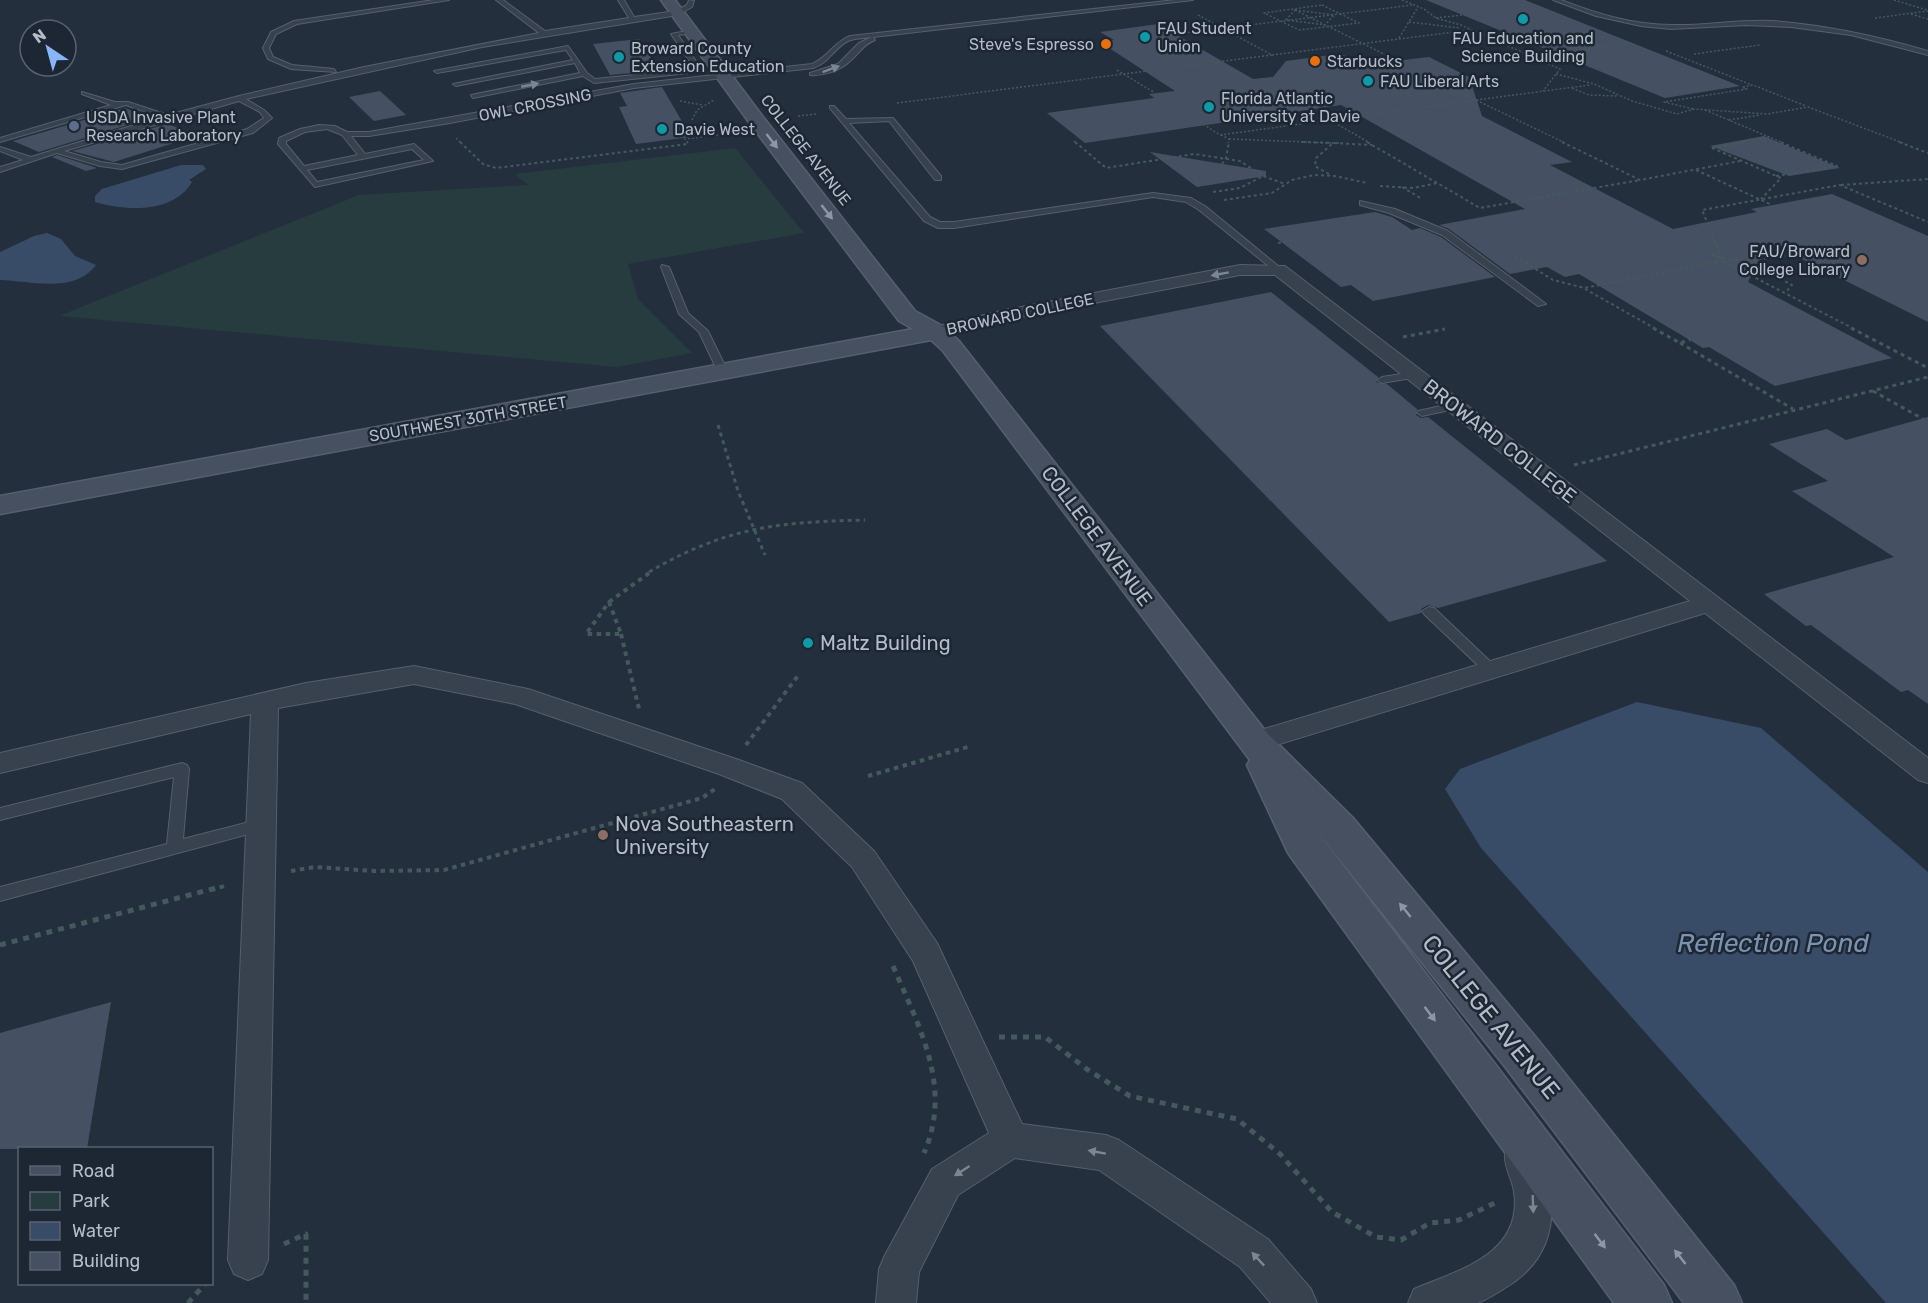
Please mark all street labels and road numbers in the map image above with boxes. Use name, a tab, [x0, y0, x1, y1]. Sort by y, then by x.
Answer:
street label: OWL CROSSING	[477, 85, 593, 125]
street label: COLLEGE AVENUE	[757, 91, 855, 209]
street label: BROWARD COLLEGE	[945, 289, 1095, 339]
street label: BROWARD COLLEGE	[1419, 374, 1581, 508]
street label: SOUTHWEST 30TH STREET	[368, 392, 568, 446]
street label: COLLEGE AVENUE	[1037, 461, 1157, 611]
street label: COLLEGE AVENUE	[1416, 929, 1566, 1105]

